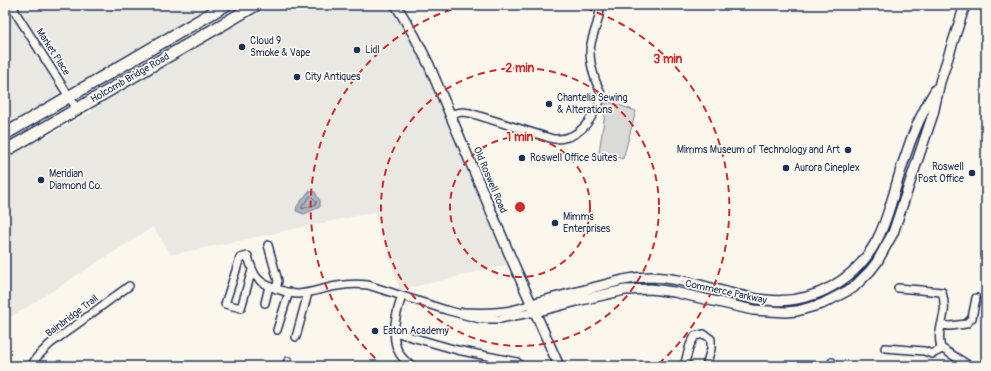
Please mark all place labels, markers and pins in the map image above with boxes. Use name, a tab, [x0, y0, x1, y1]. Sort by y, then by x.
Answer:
place label: Cloud 9 Smoke & Vape	[250, 35, 310, 59]
marker: Cloud 9 Smoke & Vape	[237, 42, 247, 52]
place label: Lidl	[365, 44, 380, 56]
marker: Lidl	[352, 45, 362, 55]
place label: City Antiques	[305, 71, 361, 83]
marker: City Antiques	[292, 72, 302, 82]
place label: Chantelia Sewing & Alterations	[557, 92, 628, 116]
marker: Chantelia Sewing & Alterations	[544, 99, 554, 109]
place label: Mimms Museum of Technology and Art	[677, 144, 841, 156]
marker: Mimms Museum of Technology and Art	[843, 145, 853, 155]
place label: Roswell Office Suites	[530, 152, 618, 164]
marker: Roswell Office Suites	[517, 153, 527, 163]
place label: Roswell Post Office	[918, 161, 964, 185]
place label: Aurora Cineplex	[794, 162, 860, 174]
marker: Aurora Cineplex	[781, 163, 791, 173]
place label: Meridian Diamond Co.	[49, 168, 102, 192]
marker: Roswell Post Office	[967, 168, 977, 178]
marker: Meridian Diamond Co.	[36, 175, 46, 185]
centre of rings	[513, 200, 527, 214]
place label: Mimms Enterprises	[563, 211, 611, 235]
marker: Mimms Enterprises	[550, 218, 560, 228]
place label: Eaton Academy	[383, 325, 450, 337]
marker: Eaton Academy	[370, 326, 380, 336]

